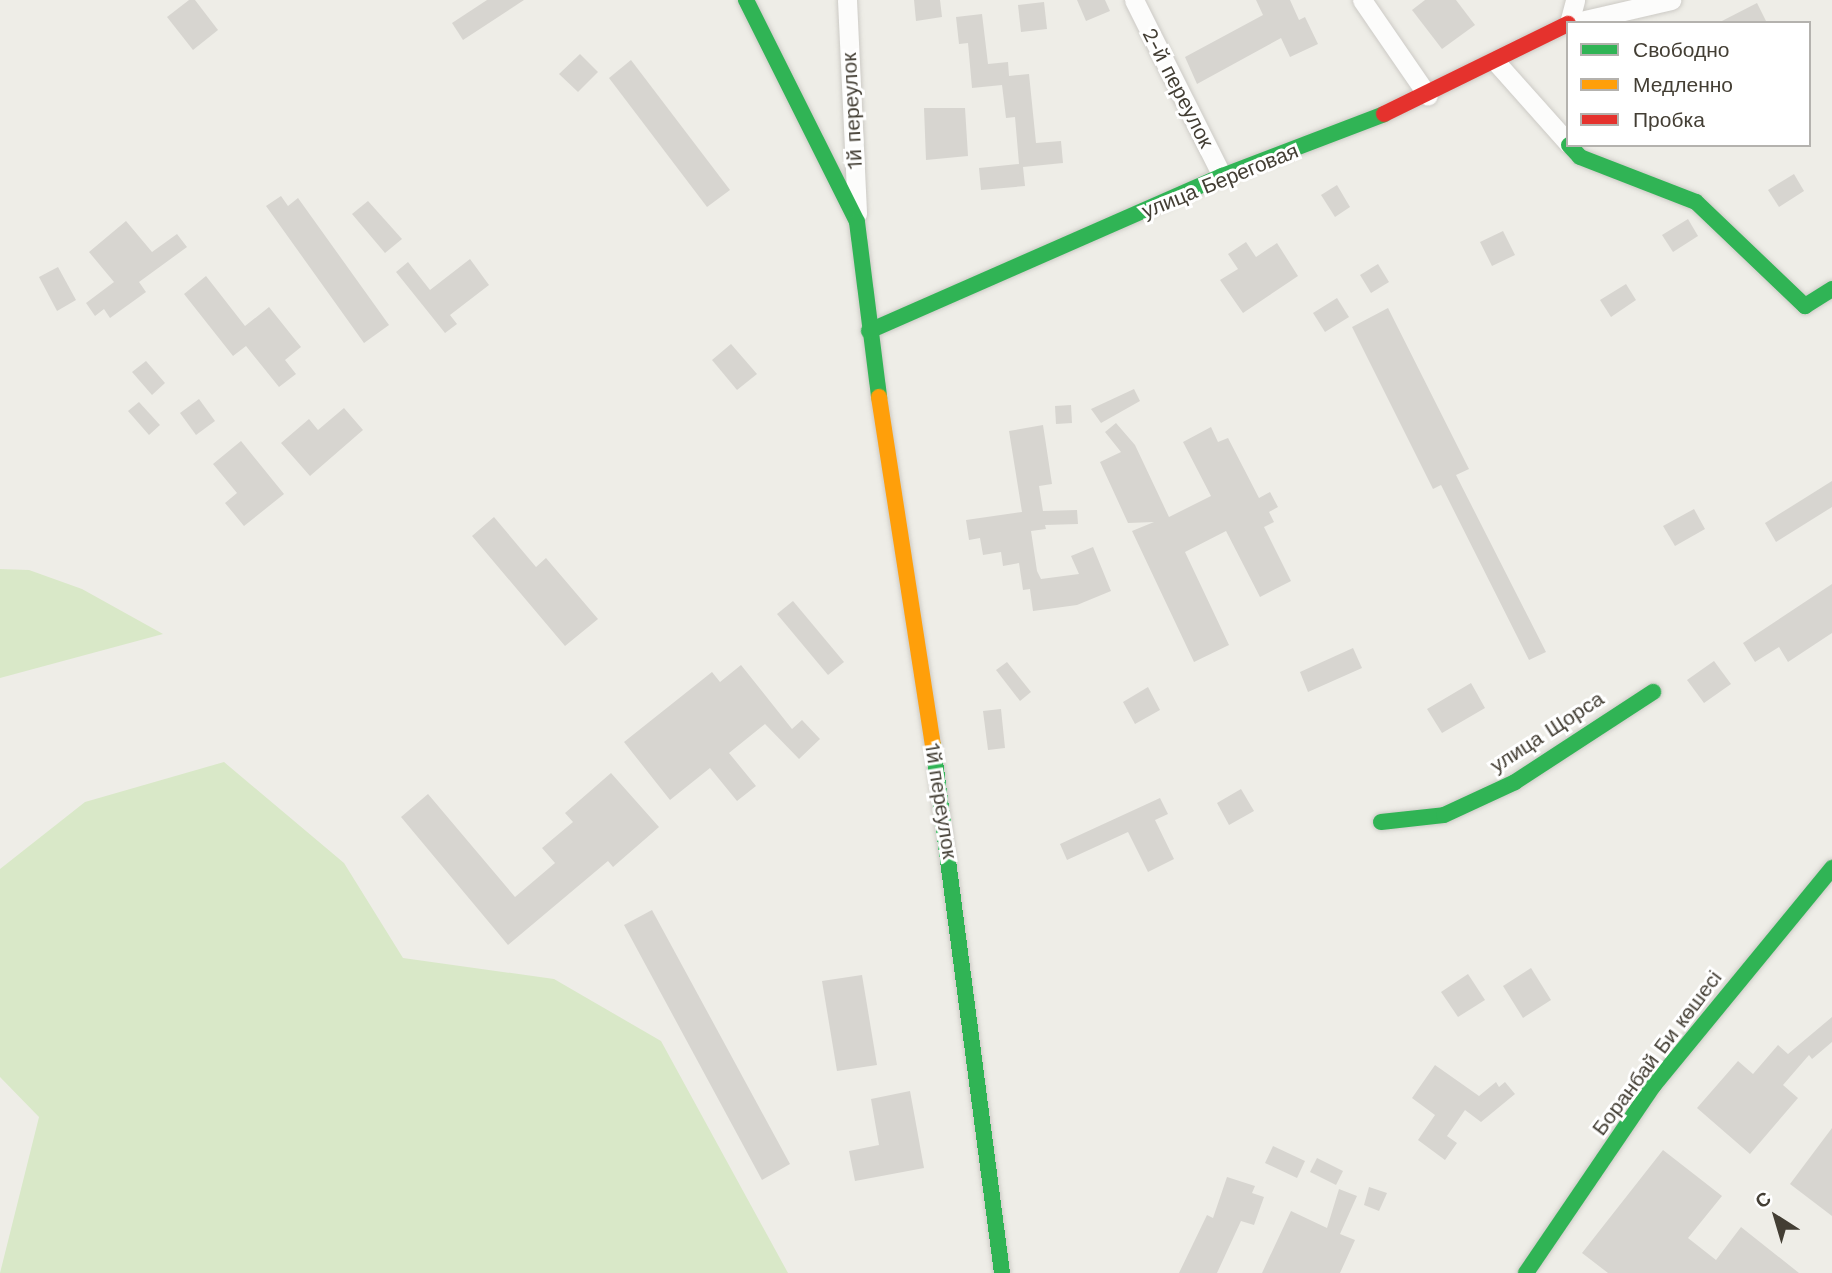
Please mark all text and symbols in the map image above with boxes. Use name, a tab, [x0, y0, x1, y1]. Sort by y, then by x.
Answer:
legend	[1566, 21, 1811, 147]
street label: 2-й переулок	[1137, 24, 1219, 152]
text: Свободно	[1633, 37, 1730, 62]
street label: 1й переулок	[836, 52, 868, 170]
text: Медленно	[1633, 72, 1733, 97]
text: Пробка	[1633, 107, 1705, 132]
street label: улица Береговая	[1138, 138, 1302, 224]
street label: улица Щорса	[1486, 686, 1608, 778]
street label: 1й переулок	[919, 741, 963, 861]
street label: Боранбай Би көшесі	[1587, 966, 1727, 1140]
north arrow	[1741, 1182, 1811, 1252]
text: С	[1751, 1187, 1775, 1213]

